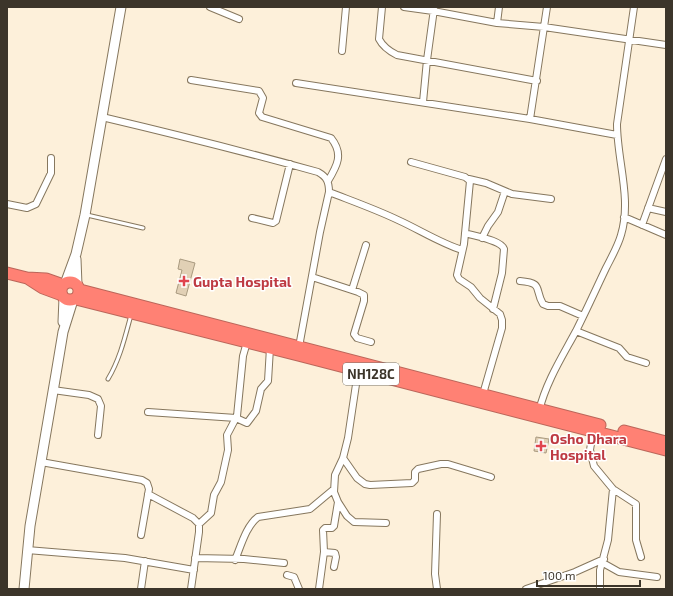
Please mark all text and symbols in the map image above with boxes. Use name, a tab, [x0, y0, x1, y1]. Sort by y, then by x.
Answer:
place label: Gupta Hospital	[193, 273, 292, 290]
marker: Gupta Hospital	[178, 275, 190, 287]
road number: NH128C	[343, 363, 399, 385]
place label: Osho Dhara Hospital	[550, 430, 627, 463]
marker: Osho Dhara Hospital	[535, 440, 547, 452]
scale bar	[537, 562, 640, 588]
text: 100 m	[543, 568, 575, 582]

